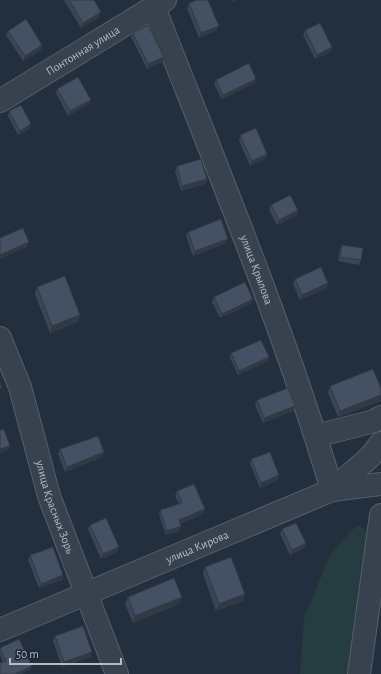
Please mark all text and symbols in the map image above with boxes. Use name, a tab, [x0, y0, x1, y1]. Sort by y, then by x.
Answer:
street label: Понтонная улица	[44, 23, 122, 77]
street label: улица Крылова	[237, 232, 275, 306]
street label: улица Красных Зорь	[33, 458, 76, 555]
street label: улица Кирова	[163, 528, 231, 567]
scale bar	[10, 640, 121, 666]
text: 50 m	[16, 648, 39, 660]

